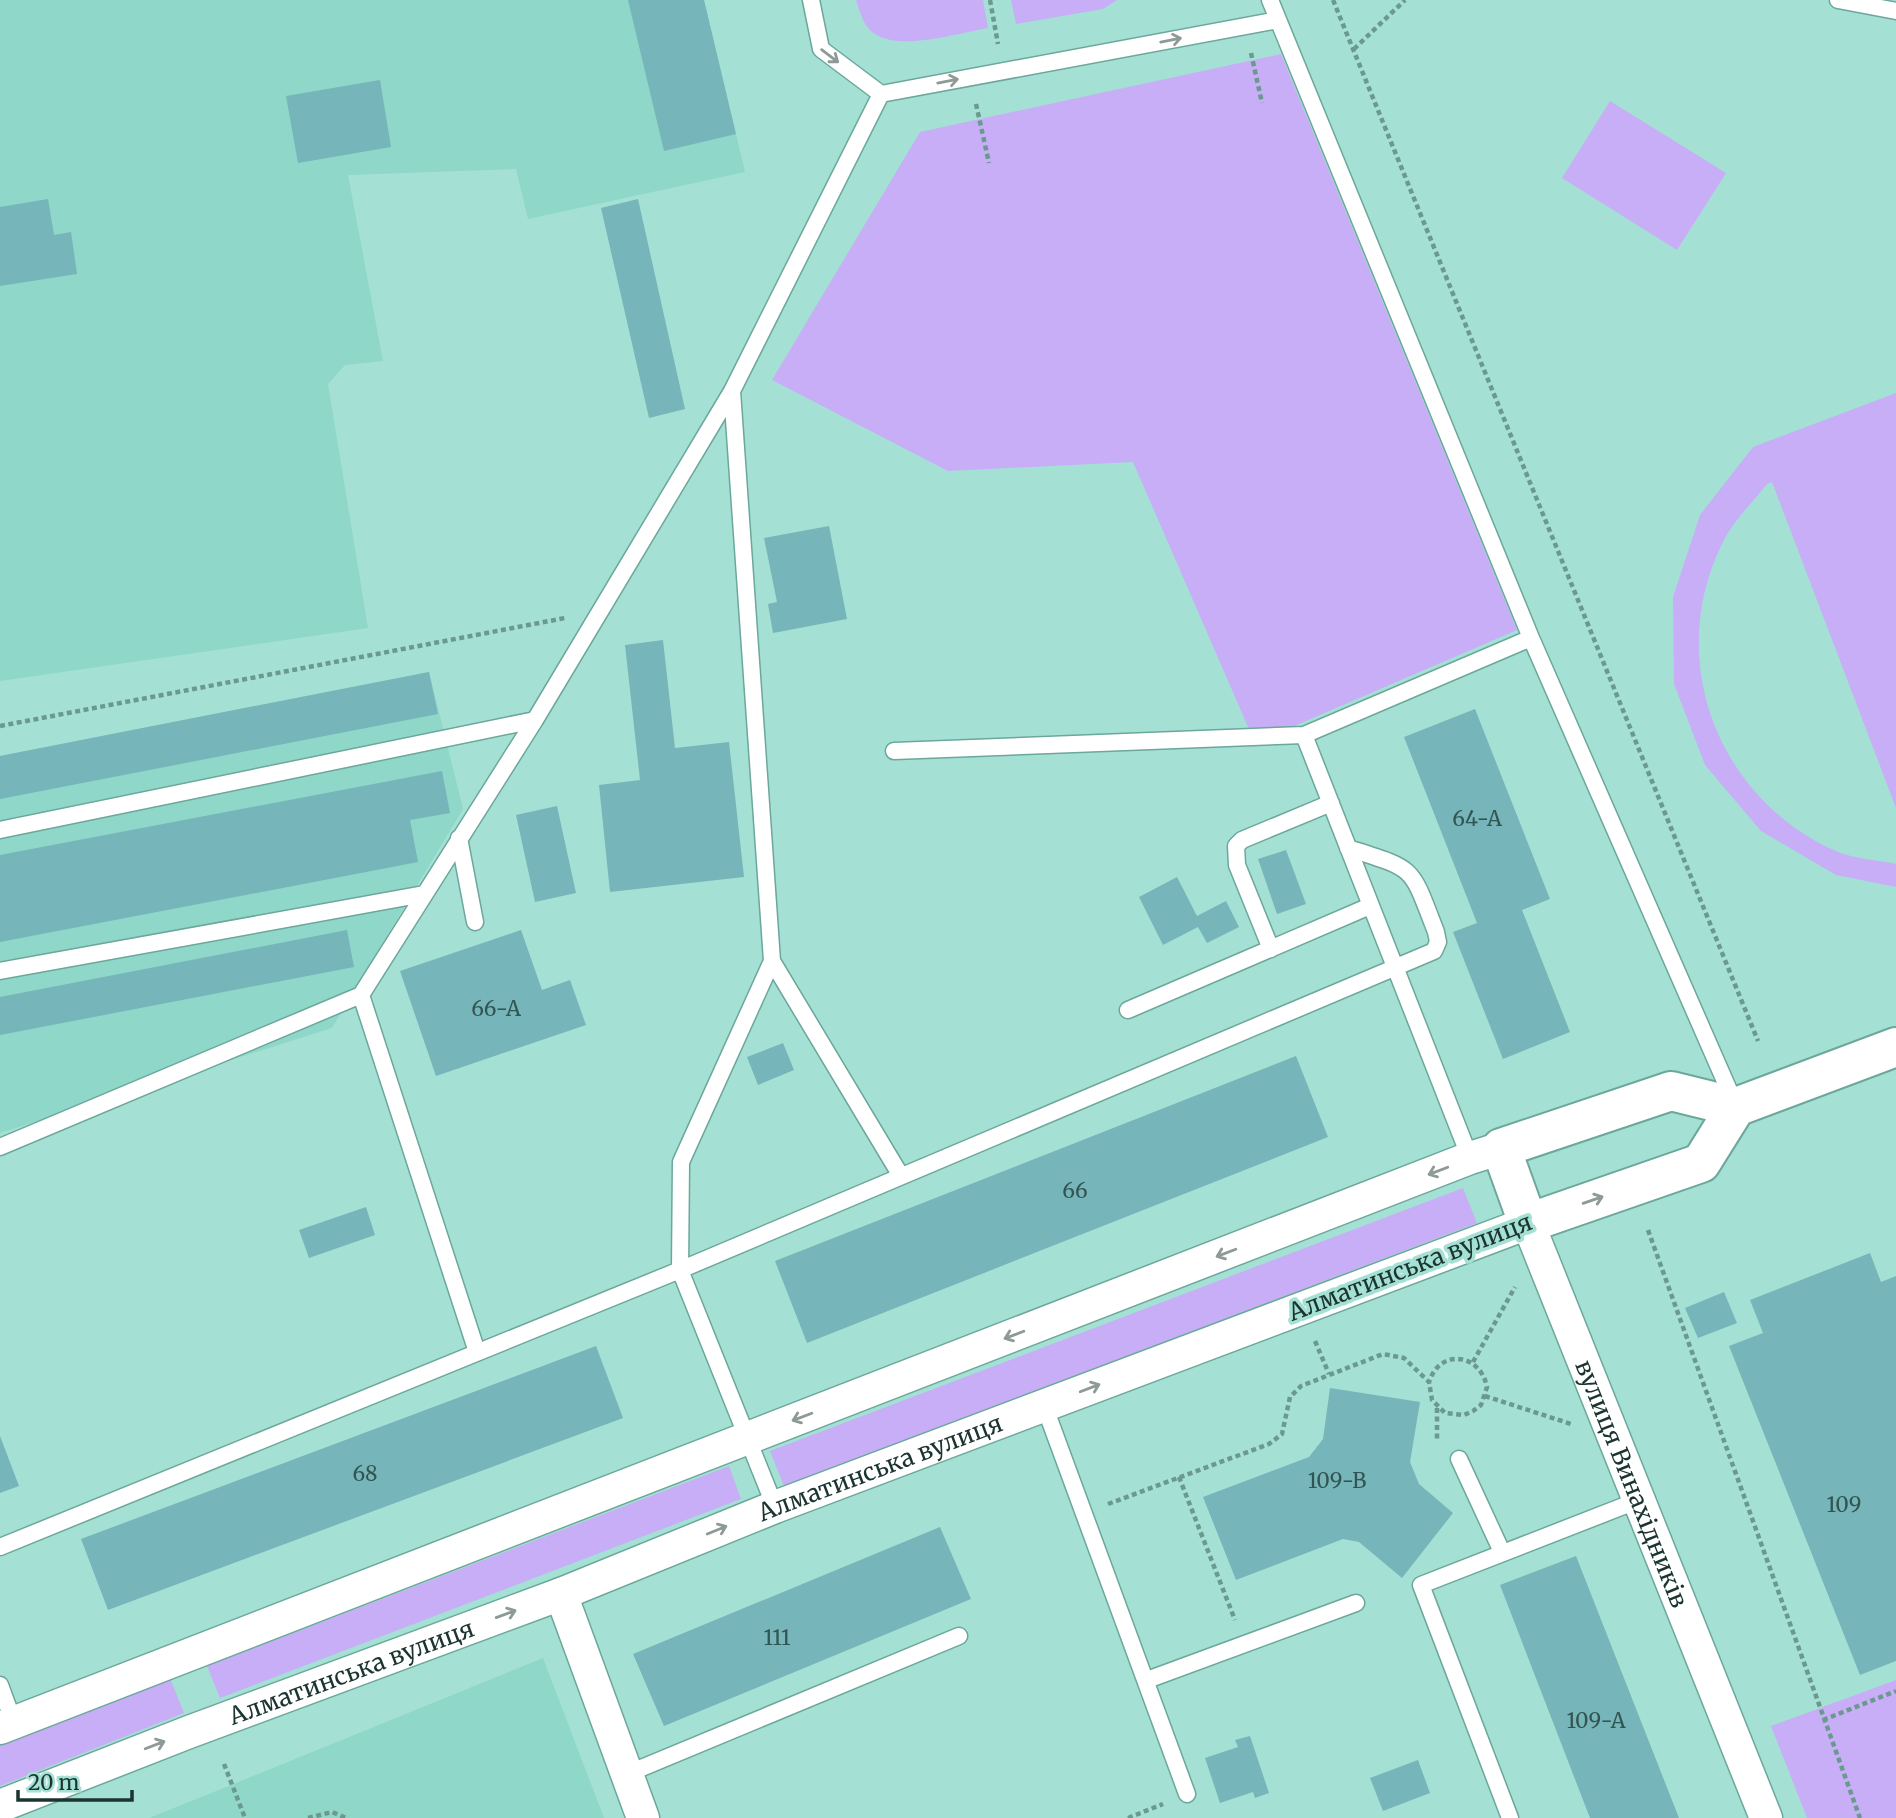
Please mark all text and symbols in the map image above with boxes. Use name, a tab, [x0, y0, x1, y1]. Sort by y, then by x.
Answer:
one-way arrow	[1159, 32, 1182, 46]
one-way arrow	[821, 49, 839, 64]
one-way arrow	[936, 74, 959, 88]
house number: 64-А	[1452, 805, 1502, 832]
house number: 66-А	[471, 995, 521, 1022]
one-way arrow	[1428, 1165, 1450, 1178]
house number: 66	[1062, 1177, 1088, 1204]
one-way arrow	[1581, 1193, 1603, 1205]
street label: Алматинська вулиця	[1283, 1206, 1536, 1328]
one-way arrow	[1216, 1247, 1237, 1260]
one-way arrow	[1003, 1329, 1025, 1342]
street label: вулиця Винахідників	[1569, 1355, 1696, 1612]
one-way arrow	[1078, 1381, 1100, 1393]
street label: Алматинська вулиця	[752, 1407, 1007, 1528]
one-way arrow	[791, 1411, 813, 1424]
house number: 68	[352, 1460, 378, 1487]
house number: 109-В	[1308, 1467, 1366, 1494]
house number: 109	[1827, 1491, 1861, 1518]
one-way arrow	[706, 1523, 727, 1536]
one-way arrow	[494, 1607, 516, 1620]
street label: Алматинська вулиця	[223, 1612, 478, 1732]
house number: 111	[763, 1624, 791, 1651]
house number: 109-А	[1567, 1707, 1626, 1734]
one-way arrow	[143, 1738, 165, 1751]
scale bar	[18, 1758, 131, 1802]
text: 20 m	[28, 1769, 80, 1796]

